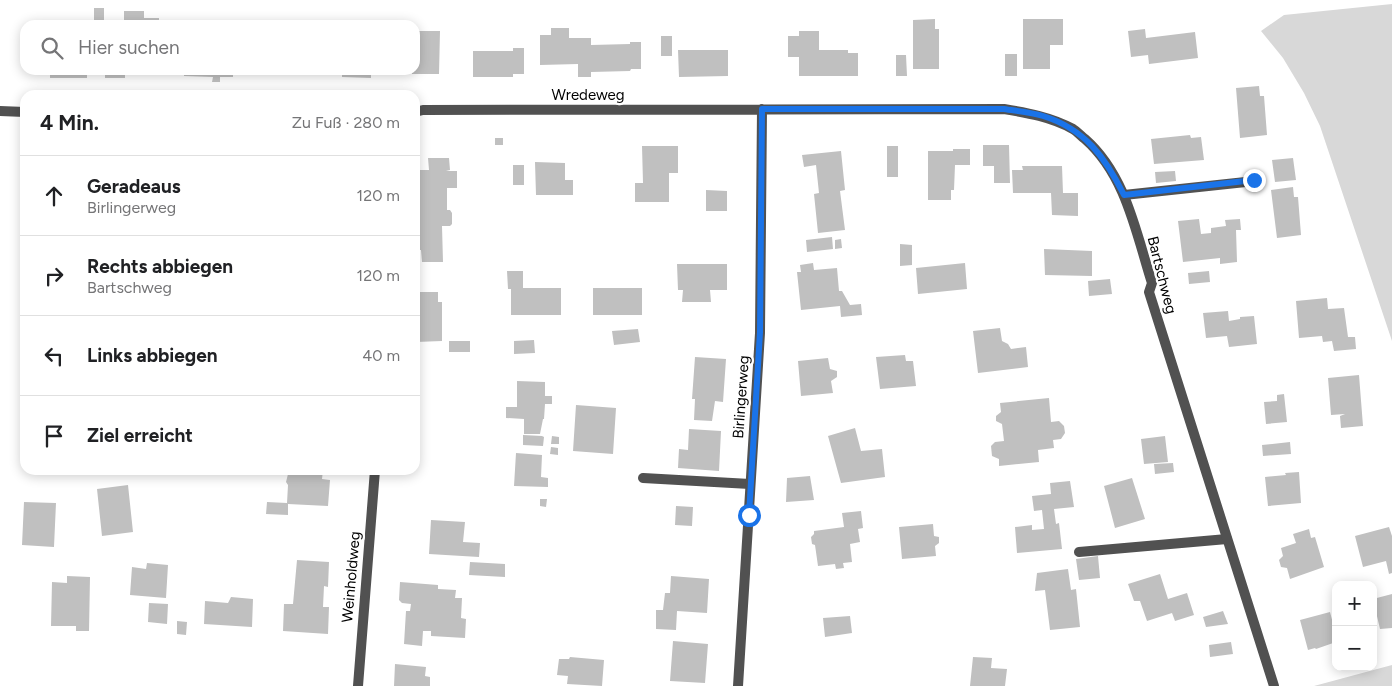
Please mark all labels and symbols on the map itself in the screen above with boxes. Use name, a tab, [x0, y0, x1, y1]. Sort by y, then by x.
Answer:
street label: Wredeweg	[552, 86, 624, 104]
route end	[1243, 169, 1266, 192]
street label: Bartschweg	[1144, 234, 1180, 316]
street label: Birlingerweg	[729, 355, 753, 439]
route start	[738, 504, 761, 527]
street label: Weinholdweg	[338, 531, 364, 623]

